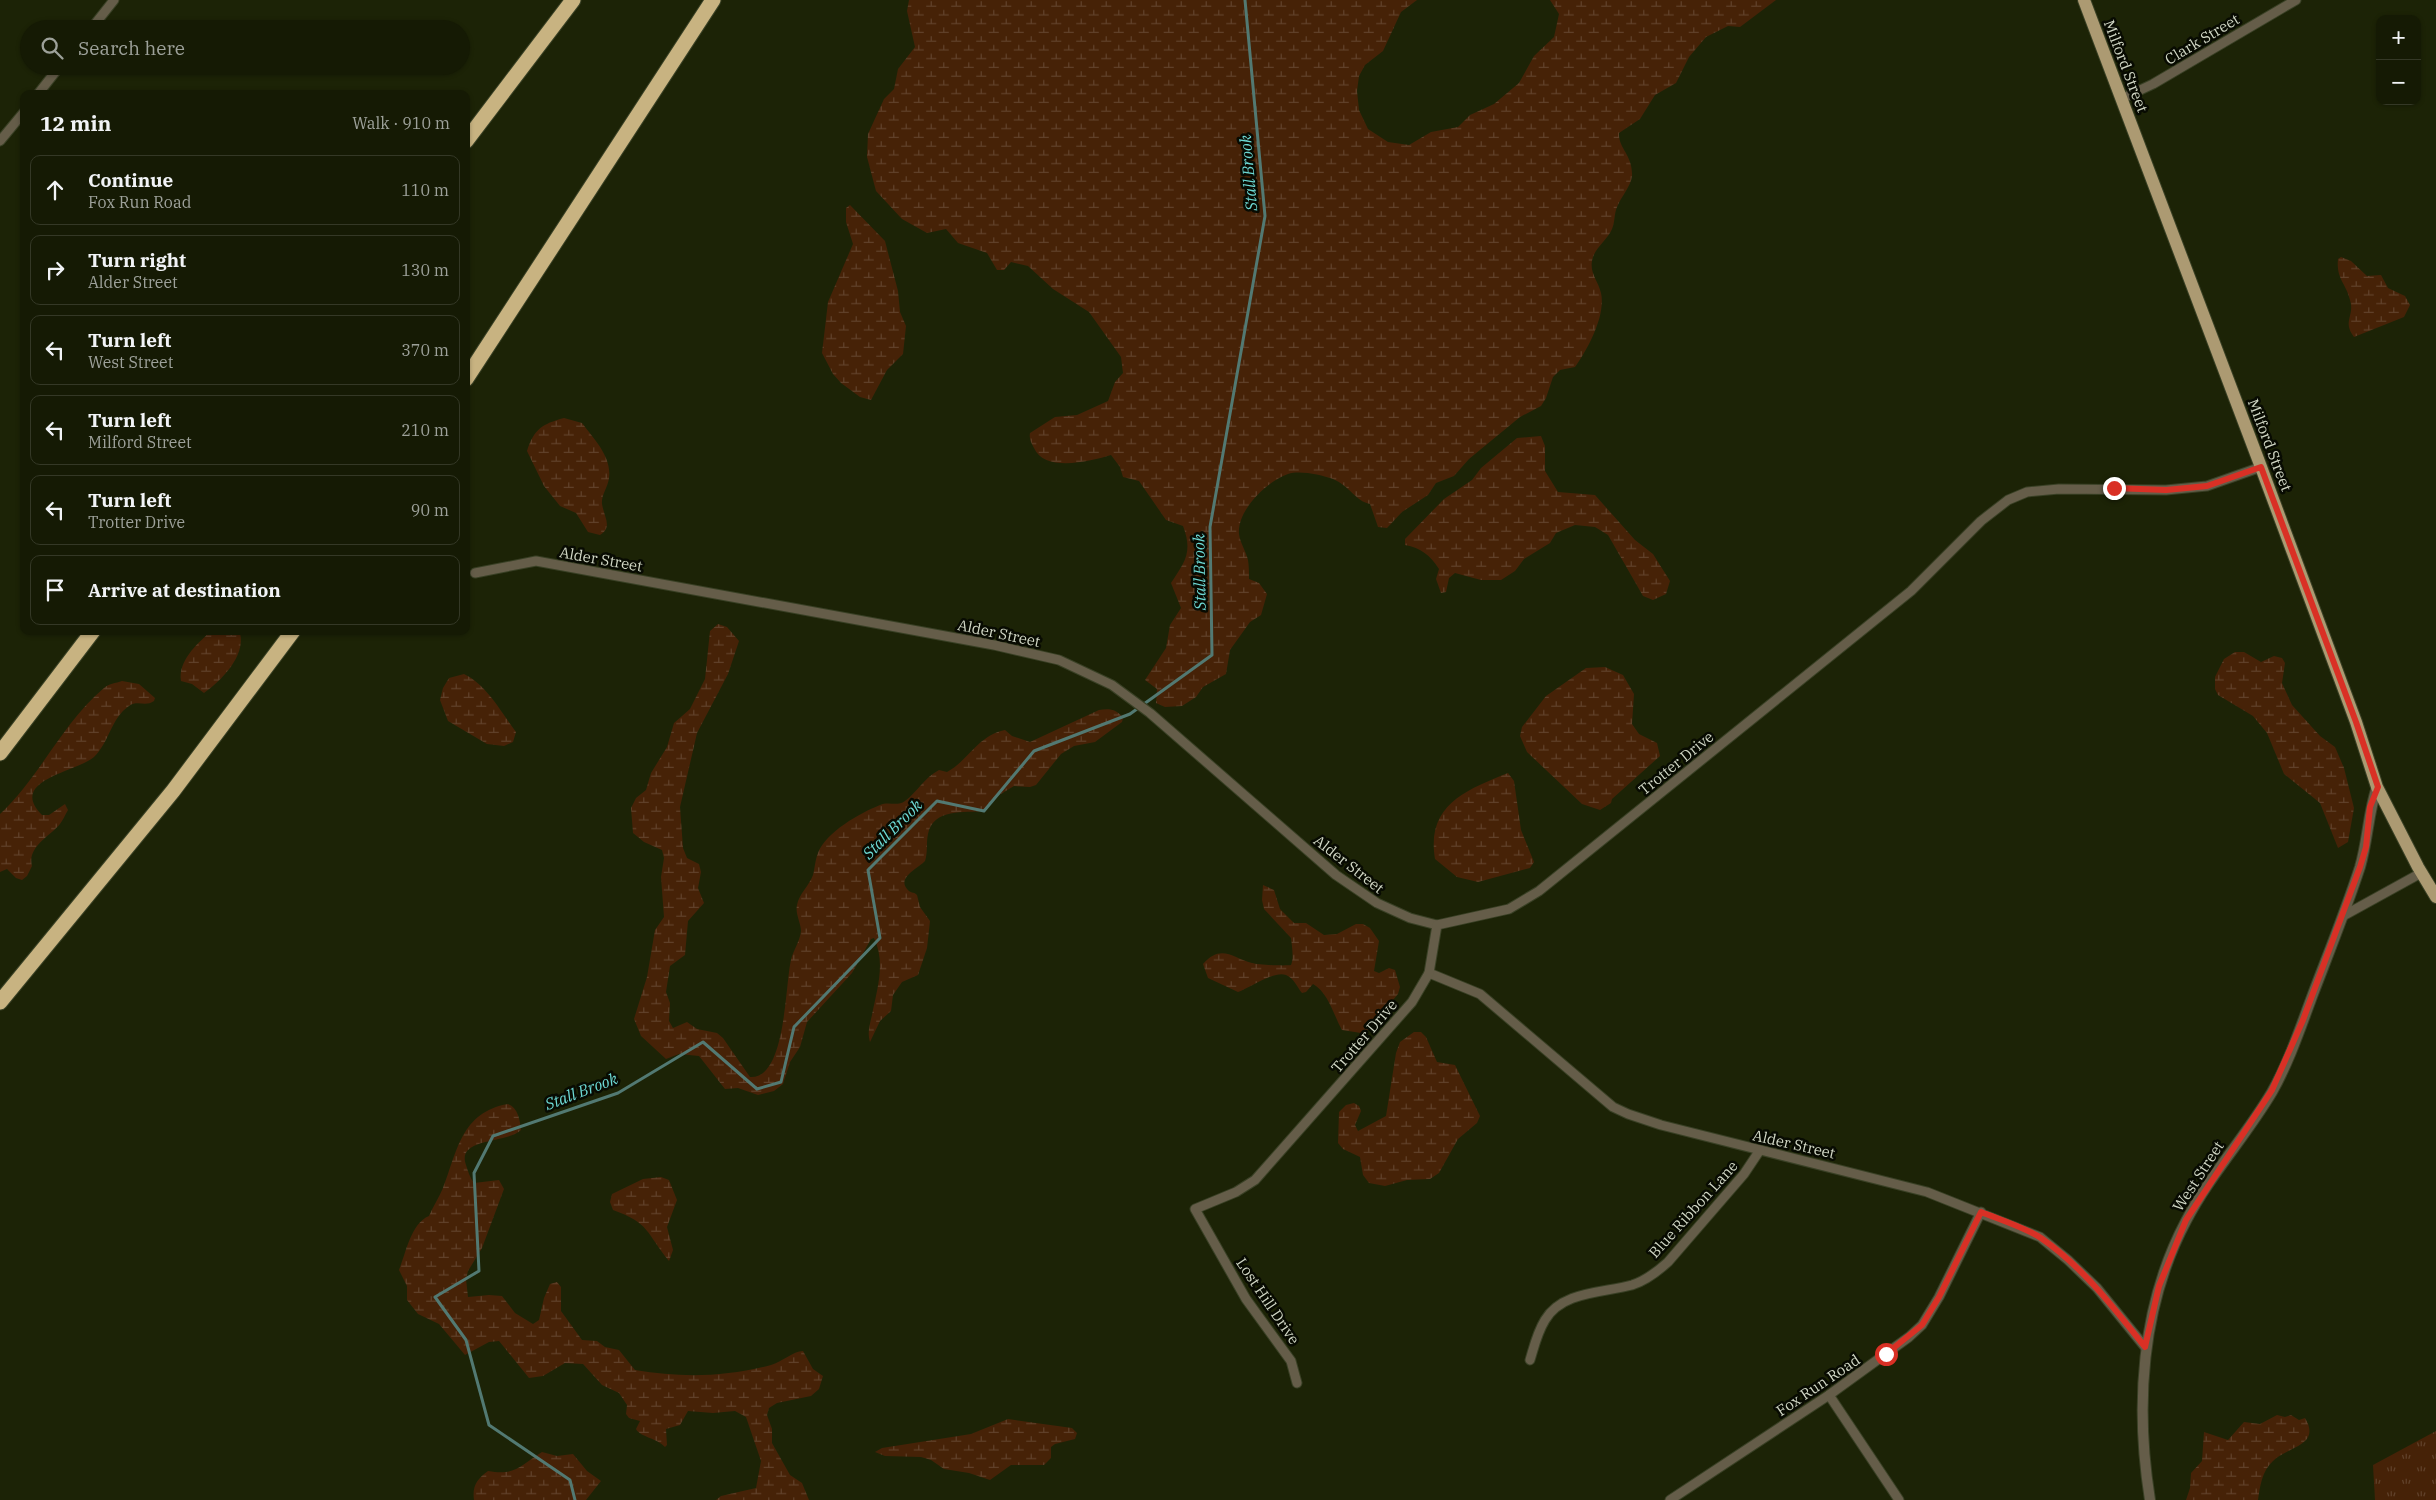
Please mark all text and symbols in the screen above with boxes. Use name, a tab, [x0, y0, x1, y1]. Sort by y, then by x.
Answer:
street label: Clark Street	[2161, 9, 2243, 69]
map controls	[2376, 15, 2421, 105]
button: +	[2376, 15, 2421, 60]
street label: Milford Street	[2100, 17, 2152, 115]
search box	[20, 20, 470, 75]
icon: search	[38, 34, 66, 62]
text: Search here	[78, 36, 185, 60]
button: −	[2376, 60, 2421, 105]
text: 12 min	[40, 109, 111, 137]
text: Walk · 910 m	[352, 113, 450, 133]
water label: Stall Brook	[1235, 133, 1261, 213]
text: Continue	[88, 168, 173, 192]
icon: ahead	[41, 176, 69, 204]
text: 110 m	[401, 180, 449, 200]
text: Fox Run Road	[88, 192, 192, 212]
text: Turn right	[88, 248, 186, 272]
icon: right	[41, 256, 69, 284]
text: 130 m	[401, 260, 449, 280]
text: Alder Street	[88, 272, 178, 292]
text: Turn left	[88, 328, 171, 352]
icon: left	[41, 336, 69, 364]
text: 370 m	[401, 340, 449, 360]
text: West Street	[88, 352, 173, 372]
street label: Milford Street	[2244, 396, 2296, 494]
text: Turn left	[88, 408, 171, 432]
icon: left	[41, 416, 69, 444]
text: 210 m	[401, 420, 449, 440]
text: Milford Street	[88, 432, 192, 452]
route end	[2103, 477, 2126, 500]
text: Turn left	[88, 488, 171, 512]
icon: left	[41, 496, 69, 524]
text: 90 m	[411, 500, 449, 520]
text: Trotter Drive	[88, 512, 185, 532]
water label: Stall Brook	[1188, 533, 1210, 611]
street label: Alder Street	[558, 542, 644, 576]
icon: arrive	[41, 576, 69, 604]
text: Arrive at destination	[88, 578, 281, 602]
street label: Alder Street	[956, 615, 1042, 651]
street label: Trotter Drive	[1635, 727, 1717, 799]
water label: Stall Brook	[857, 795, 926, 864]
street label: Alder Street	[1310, 831, 1388, 897]
street label: Trotter Drive	[1327, 995, 1401, 1077]
water label: Stall Brook	[541, 1068, 621, 1114]
street label: Alder Street	[1751, 1125, 1837, 1163]
street label: West Street	[2168, 1137, 2228, 1215]
street label: Blue Ribbon Lane	[1644, 1156, 1742, 1262]
street label: Lost Hill Drive	[1232, 1254, 1304, 1348]
route start	[1875, 1343, 1898, 1366]
street label: Fox Run Road	[1772, 1350, 1864, 1420]

